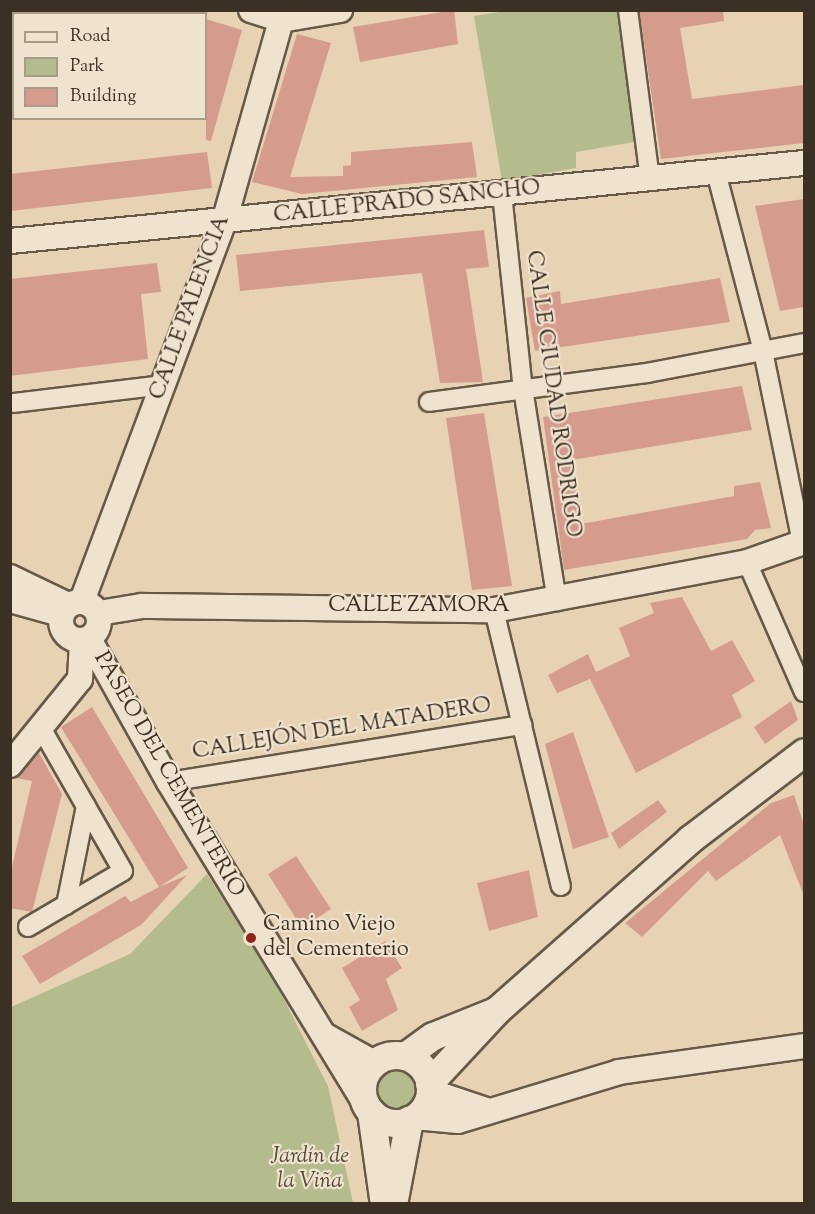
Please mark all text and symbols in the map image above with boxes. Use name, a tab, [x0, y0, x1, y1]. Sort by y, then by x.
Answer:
legend	[12, 12, 207, 120]
text: Road	[70, 24, 110, 50]
text: Park	[70, 54, 104, 80]
text: Building	[70, 84, 136, 110]
street label: CALLE PRADO SANCHO	[272, 176, 542, 230]
street label: CALLE PALENCIA	[145, 212, 237, 404]
street label: CALLE CIUDAD RODRIGO	[519, 249, 585, 539]
street label: CALLE ZAMORA	[328, 594, 510, 620]
street label: PASEO DEL CEMENTERIO	[87, 648, 249, 902]
street label: CALLEJÓN DEL MATADERO	[191, 693, 493, 767]
place label: Camino Viejo del Cementerio	[263, 912, 409, 963]
marker: Camino Viejo del Cementerio	[244, 931, 258, 945]
park label: Jardín de la Viña	[271, 1144, 349, 1196]

